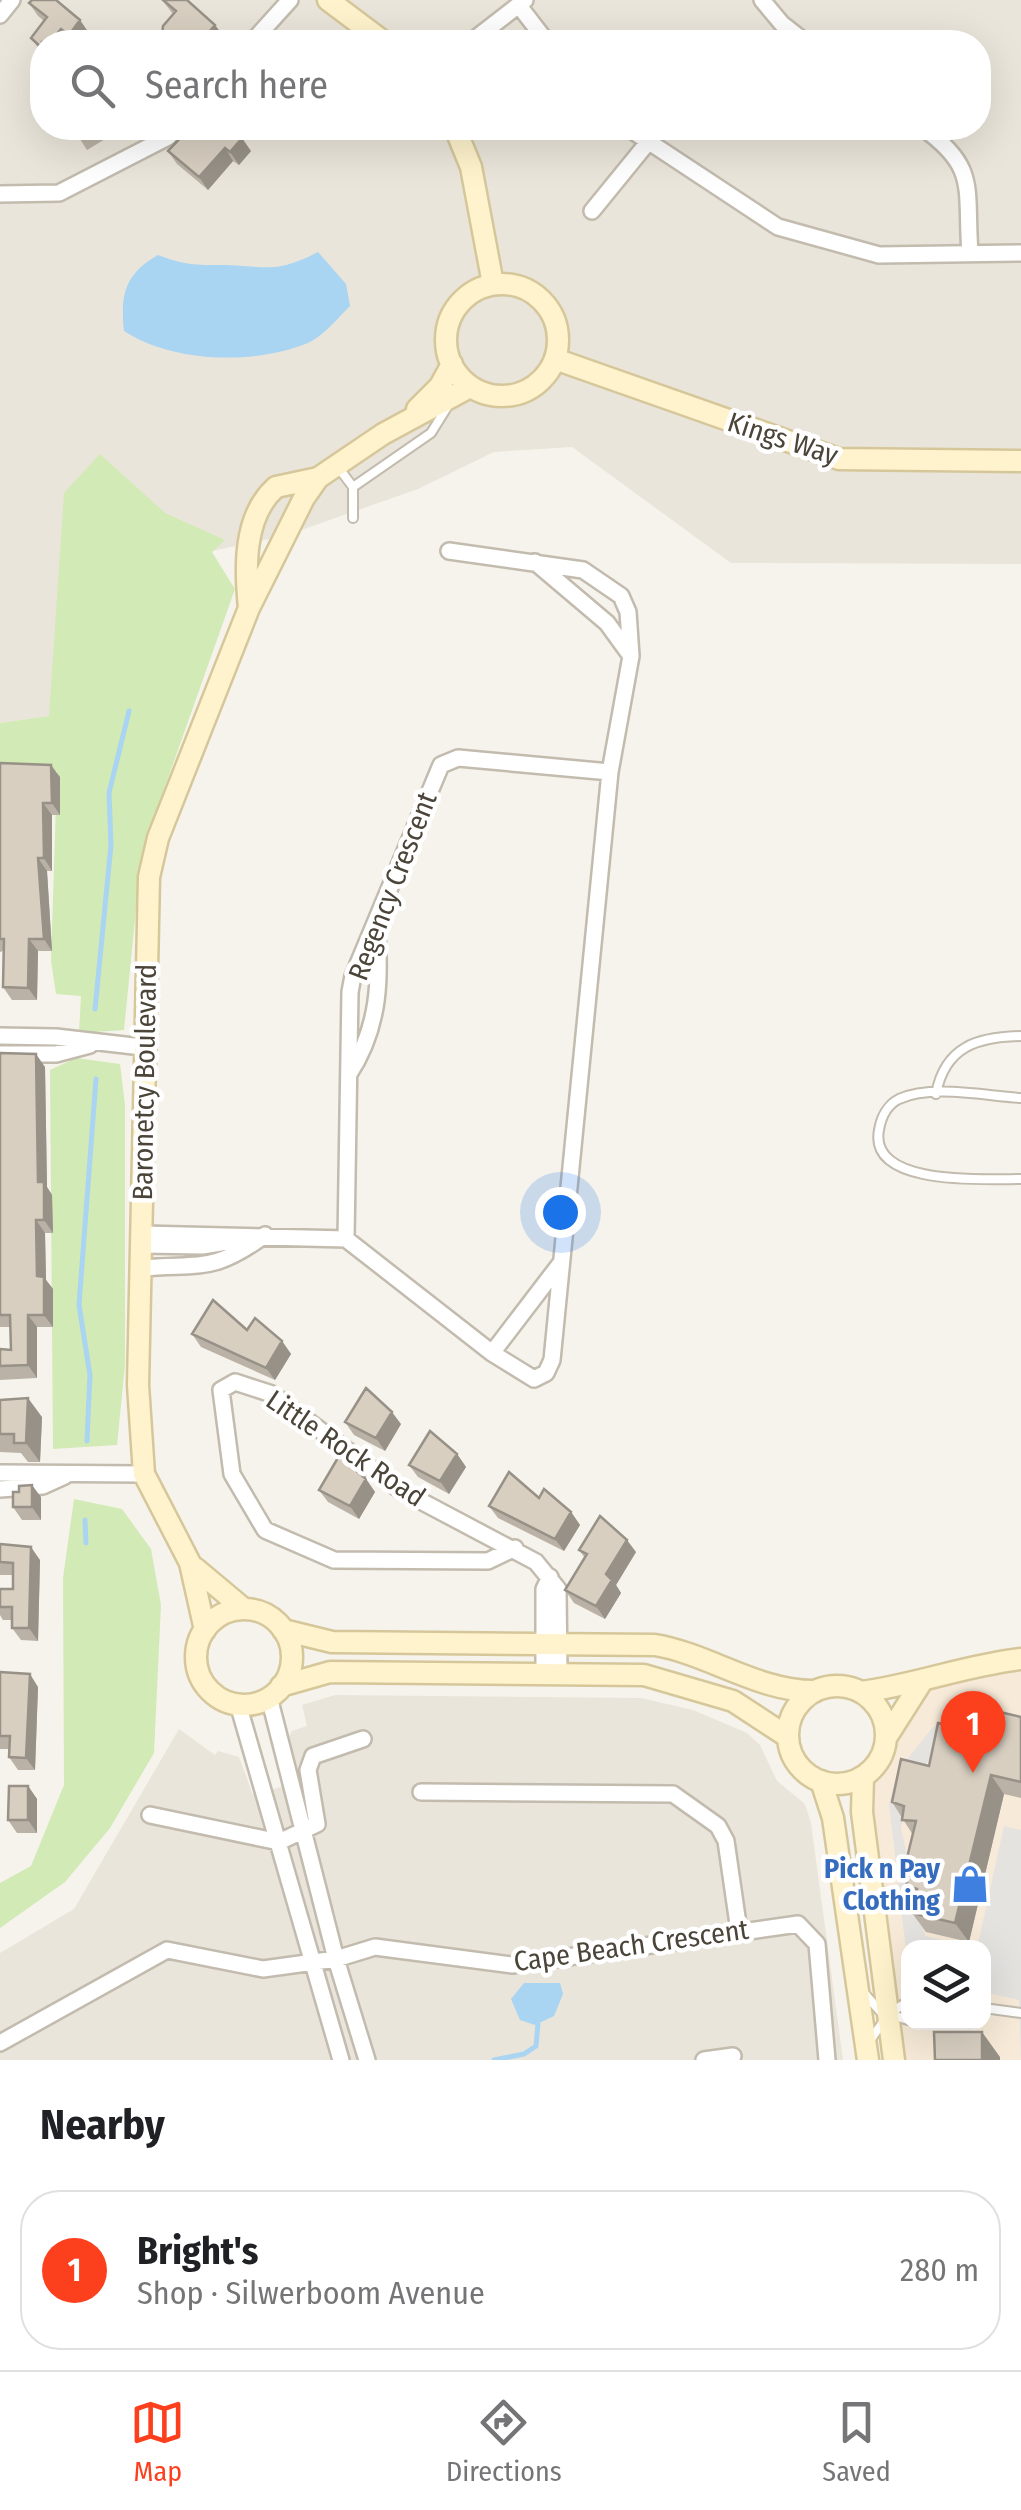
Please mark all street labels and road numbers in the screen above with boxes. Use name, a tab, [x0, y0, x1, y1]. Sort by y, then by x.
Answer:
street label: Kings Way	[724, 405, 843, 472]
street label: Regency Crescent	[341, 787, 444, 985]
street label: Baronetcy Boulevard	[126, 963, 163, 1201]
street label: Little Rock Road	[260, 1383, 431, 1514]
street label: Cape Beach Crescent	[512, 1913, 751, 1978]

